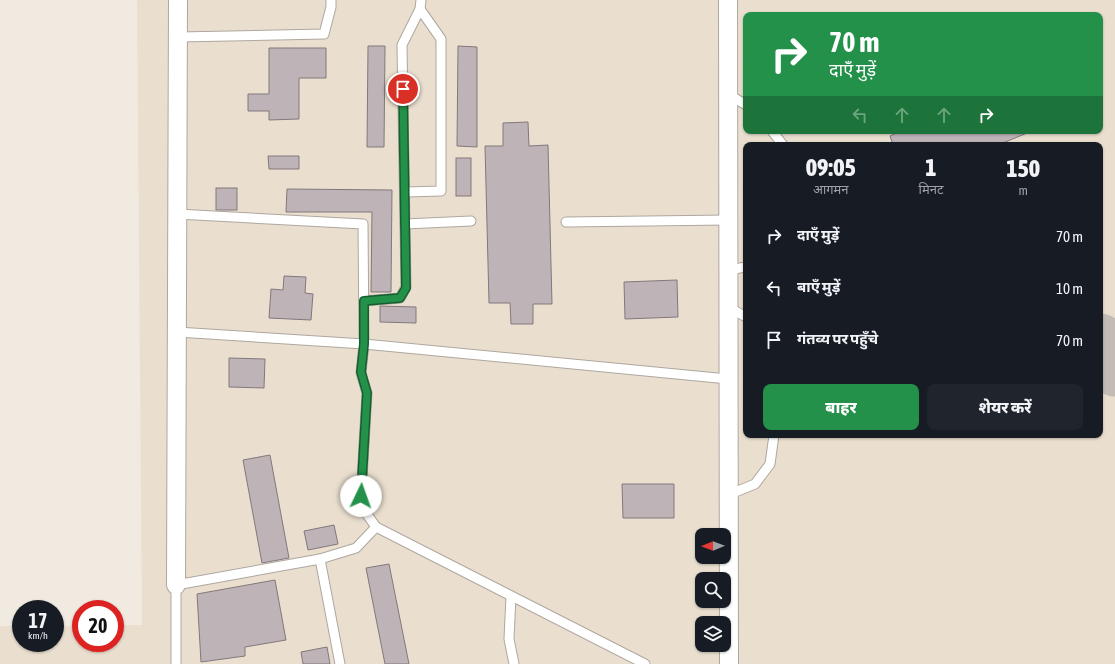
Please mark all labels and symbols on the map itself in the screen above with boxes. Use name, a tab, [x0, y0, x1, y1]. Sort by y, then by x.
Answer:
pin	[386, 72, 420, 106]
position arrow	[340, 475, 382, 517]
north arrow	[695, 528, 731, 564]
speed limit sign: 20	[72, 600, 124, 652]

